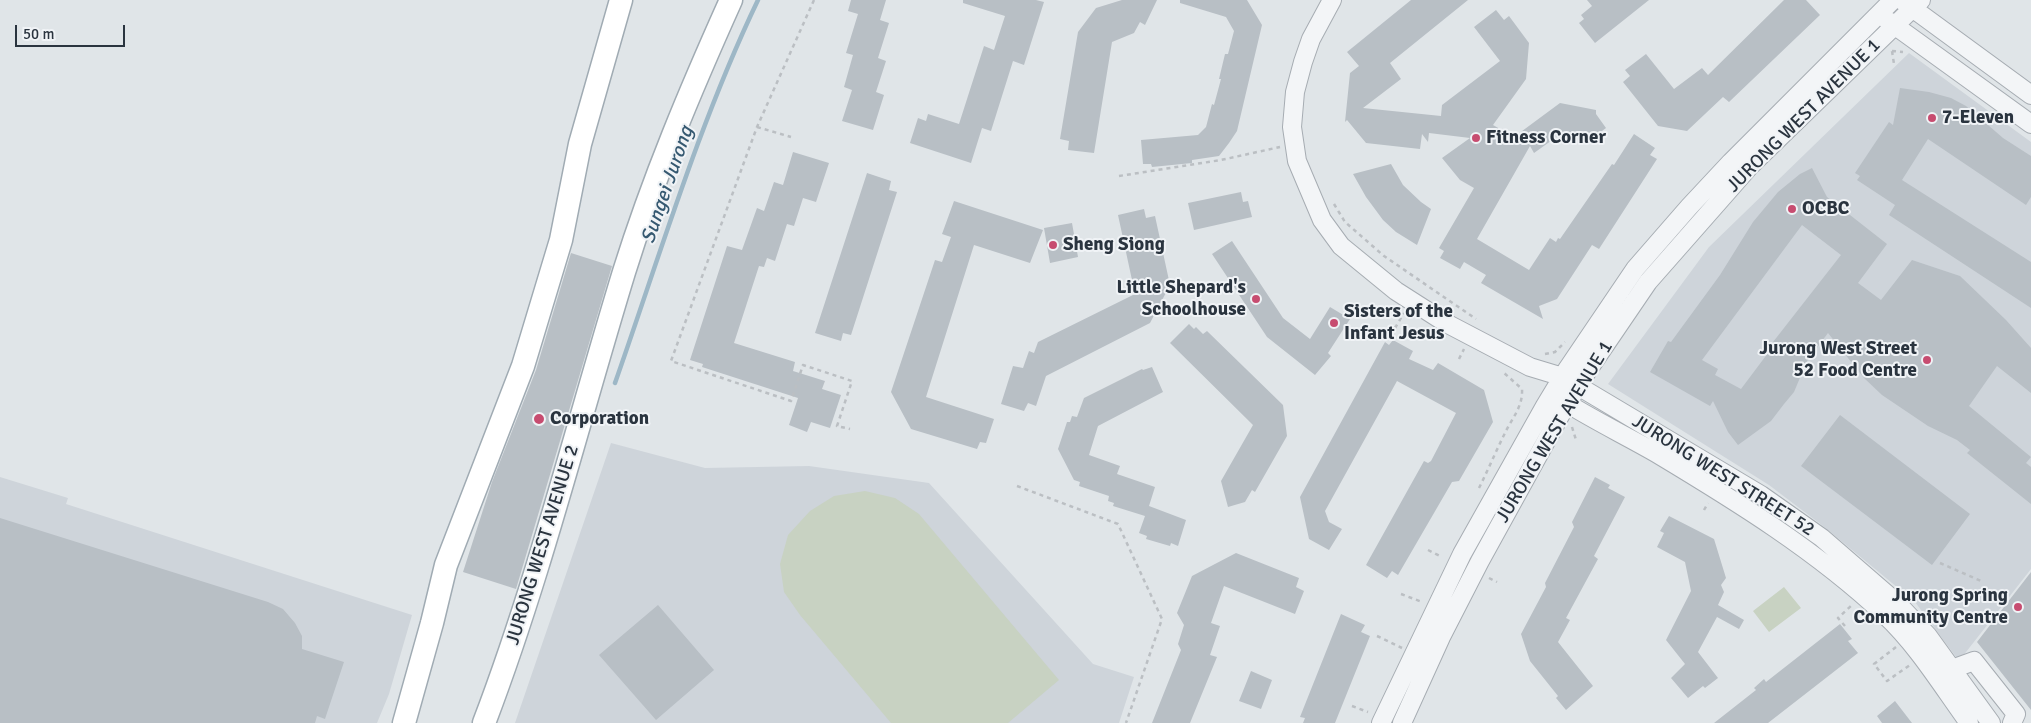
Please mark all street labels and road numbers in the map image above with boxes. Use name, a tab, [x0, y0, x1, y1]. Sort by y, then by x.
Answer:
street label: JURONG WEST AVENUE 1	[1722, 34, 1886, 198]
street label: JURONG WEST AVENUE 1	[1492, 337, 1618, 527]
street label: JURONG WEST STREET 52	[1627, 410, 1819, 542]
street label: JURONG WEST AVENUE 2	[502, 442, 584, 648]

